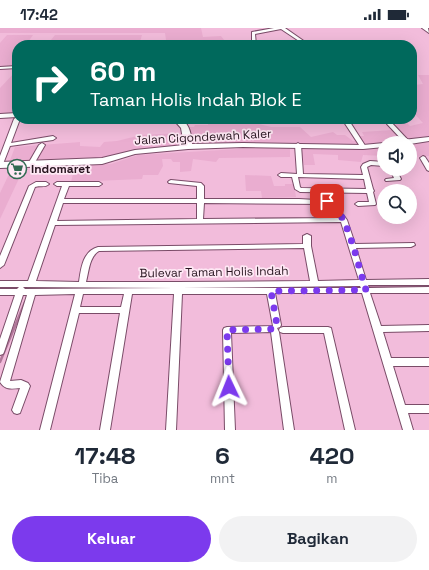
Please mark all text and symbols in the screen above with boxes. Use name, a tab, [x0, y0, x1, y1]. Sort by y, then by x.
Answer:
text: 17:42	[20, 5, 58, 24]
text: 60 m	[90, 53, 156, 89]
icon: right	[24, 56, 76, 108]
text: Taman Holis Indah Blok E	[90, 88, 302, 111]
street label: Jalan Cigondewah Kaler	[134, 125, 273, 149]
map controls	[377, 136, 417, 224]
button: sound	[377, 136, 417, 176]
supermarket icon: Indomaret	[6, 158, 28, 180]
place label: Indomaret	[31, 161, 91, 177]
pin	[310, 184, 344, 218]
button: search	[377, 184, 417, 224]
icon: arrive	[316, 190, 338, 212]
street label: Bulevar Taman Holis Indah	[139, 263, 289, 281]
position arrow	[208, 366, 250, 408]
text: 17:48	[75, 440, 135, 471]
text: 6	[215, 440, 230, 471]
text: 420	[309, 440, 355, 471]
text: Tiba	[92, 470, 118, 487]
text: mnt	[210, 470, 235, 487]
text: m	[326, 470, 338, 487]
button: Keluar	[12, 516, 211, 562]
button: Bagikan	[219, 516, 417, 562]

